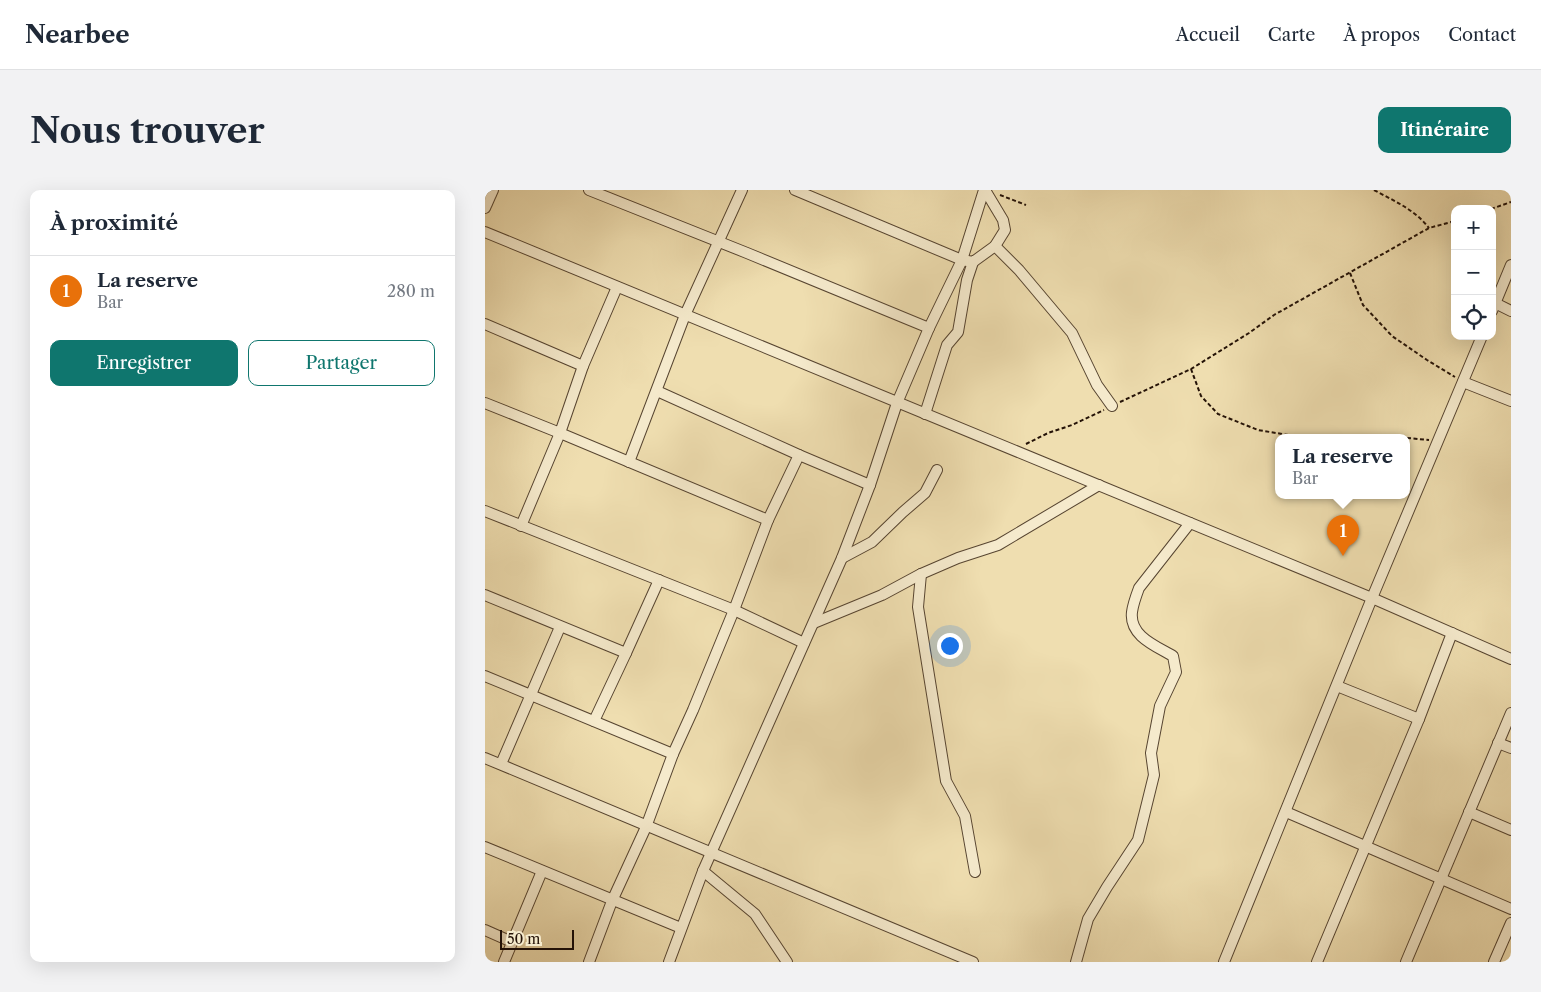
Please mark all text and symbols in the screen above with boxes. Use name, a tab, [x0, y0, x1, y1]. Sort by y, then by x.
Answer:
text: Nearbee	[25, 20, 130, 49]
text: Accueil	[1176, 24, 1240, 46]
text: Carte	[1268, 24, 1315, 46]
text: À propos	[1343, 24, 1420, 46]
text: Contact	[1448, 24, 1516, 46]
button: Itinéraire	[1378, 107, 1511, 153]
text: Nous trouver	[30, 109, 265, 152]
map controls	[1451, 205, 1496, 340]
button: +	[1451, 205, 1496, 250]
text: À proximité	[50, 210, 178, 235]
button: −	[1451, 250, 1496, 295]
text: La reserve	[97, 269, 198, 292]
text: 1	[62, 281, 70, 301]
text: 280 m	[387, 281, 435, 301]
text: Bar	[97, 292, 123, 312]
button: locate	[1451, 295, 1496, 340]
button: Enregistrer	[50, 340, 238, 386]
button: Partager	[248, 340, 435, 386]
popup	[1275, 434, 1410, 499]
text: La reserve	[1292, 445, 1393, 468]
text: Bar	[1292, 468, 1318, 488]
pin: 1	[1327, 515, 1359, 556]
your location	[937, 633, 963, 659]
scale bar	[500, 927, 574, 950]
text: 50 m	[507, 930, 540, 948]

